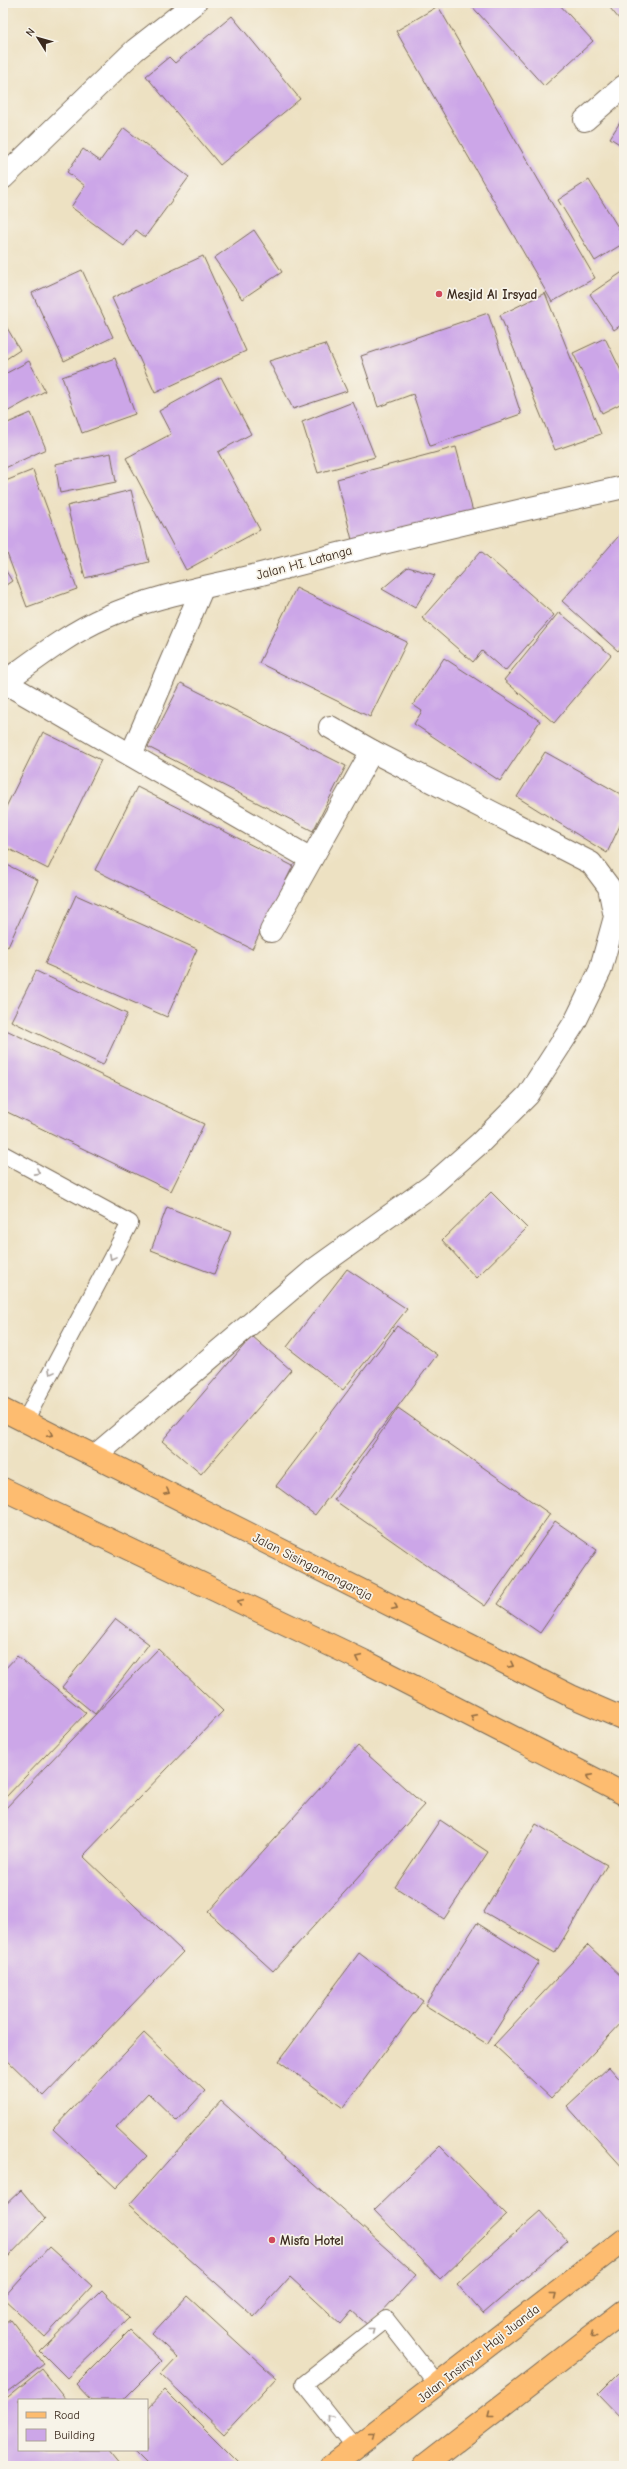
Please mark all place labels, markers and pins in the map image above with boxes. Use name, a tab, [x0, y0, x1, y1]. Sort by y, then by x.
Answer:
place label: Mesjid Al Irsyad	[447, 287, 537, 302]
marker: Mesjid Al Irsyad	[434, 289, 444, 299]
place label: Misfa Hotel	[280, 2233, 344, 2248]
marker: Misfa Hotel	[267, 2235, 277, 2245]

